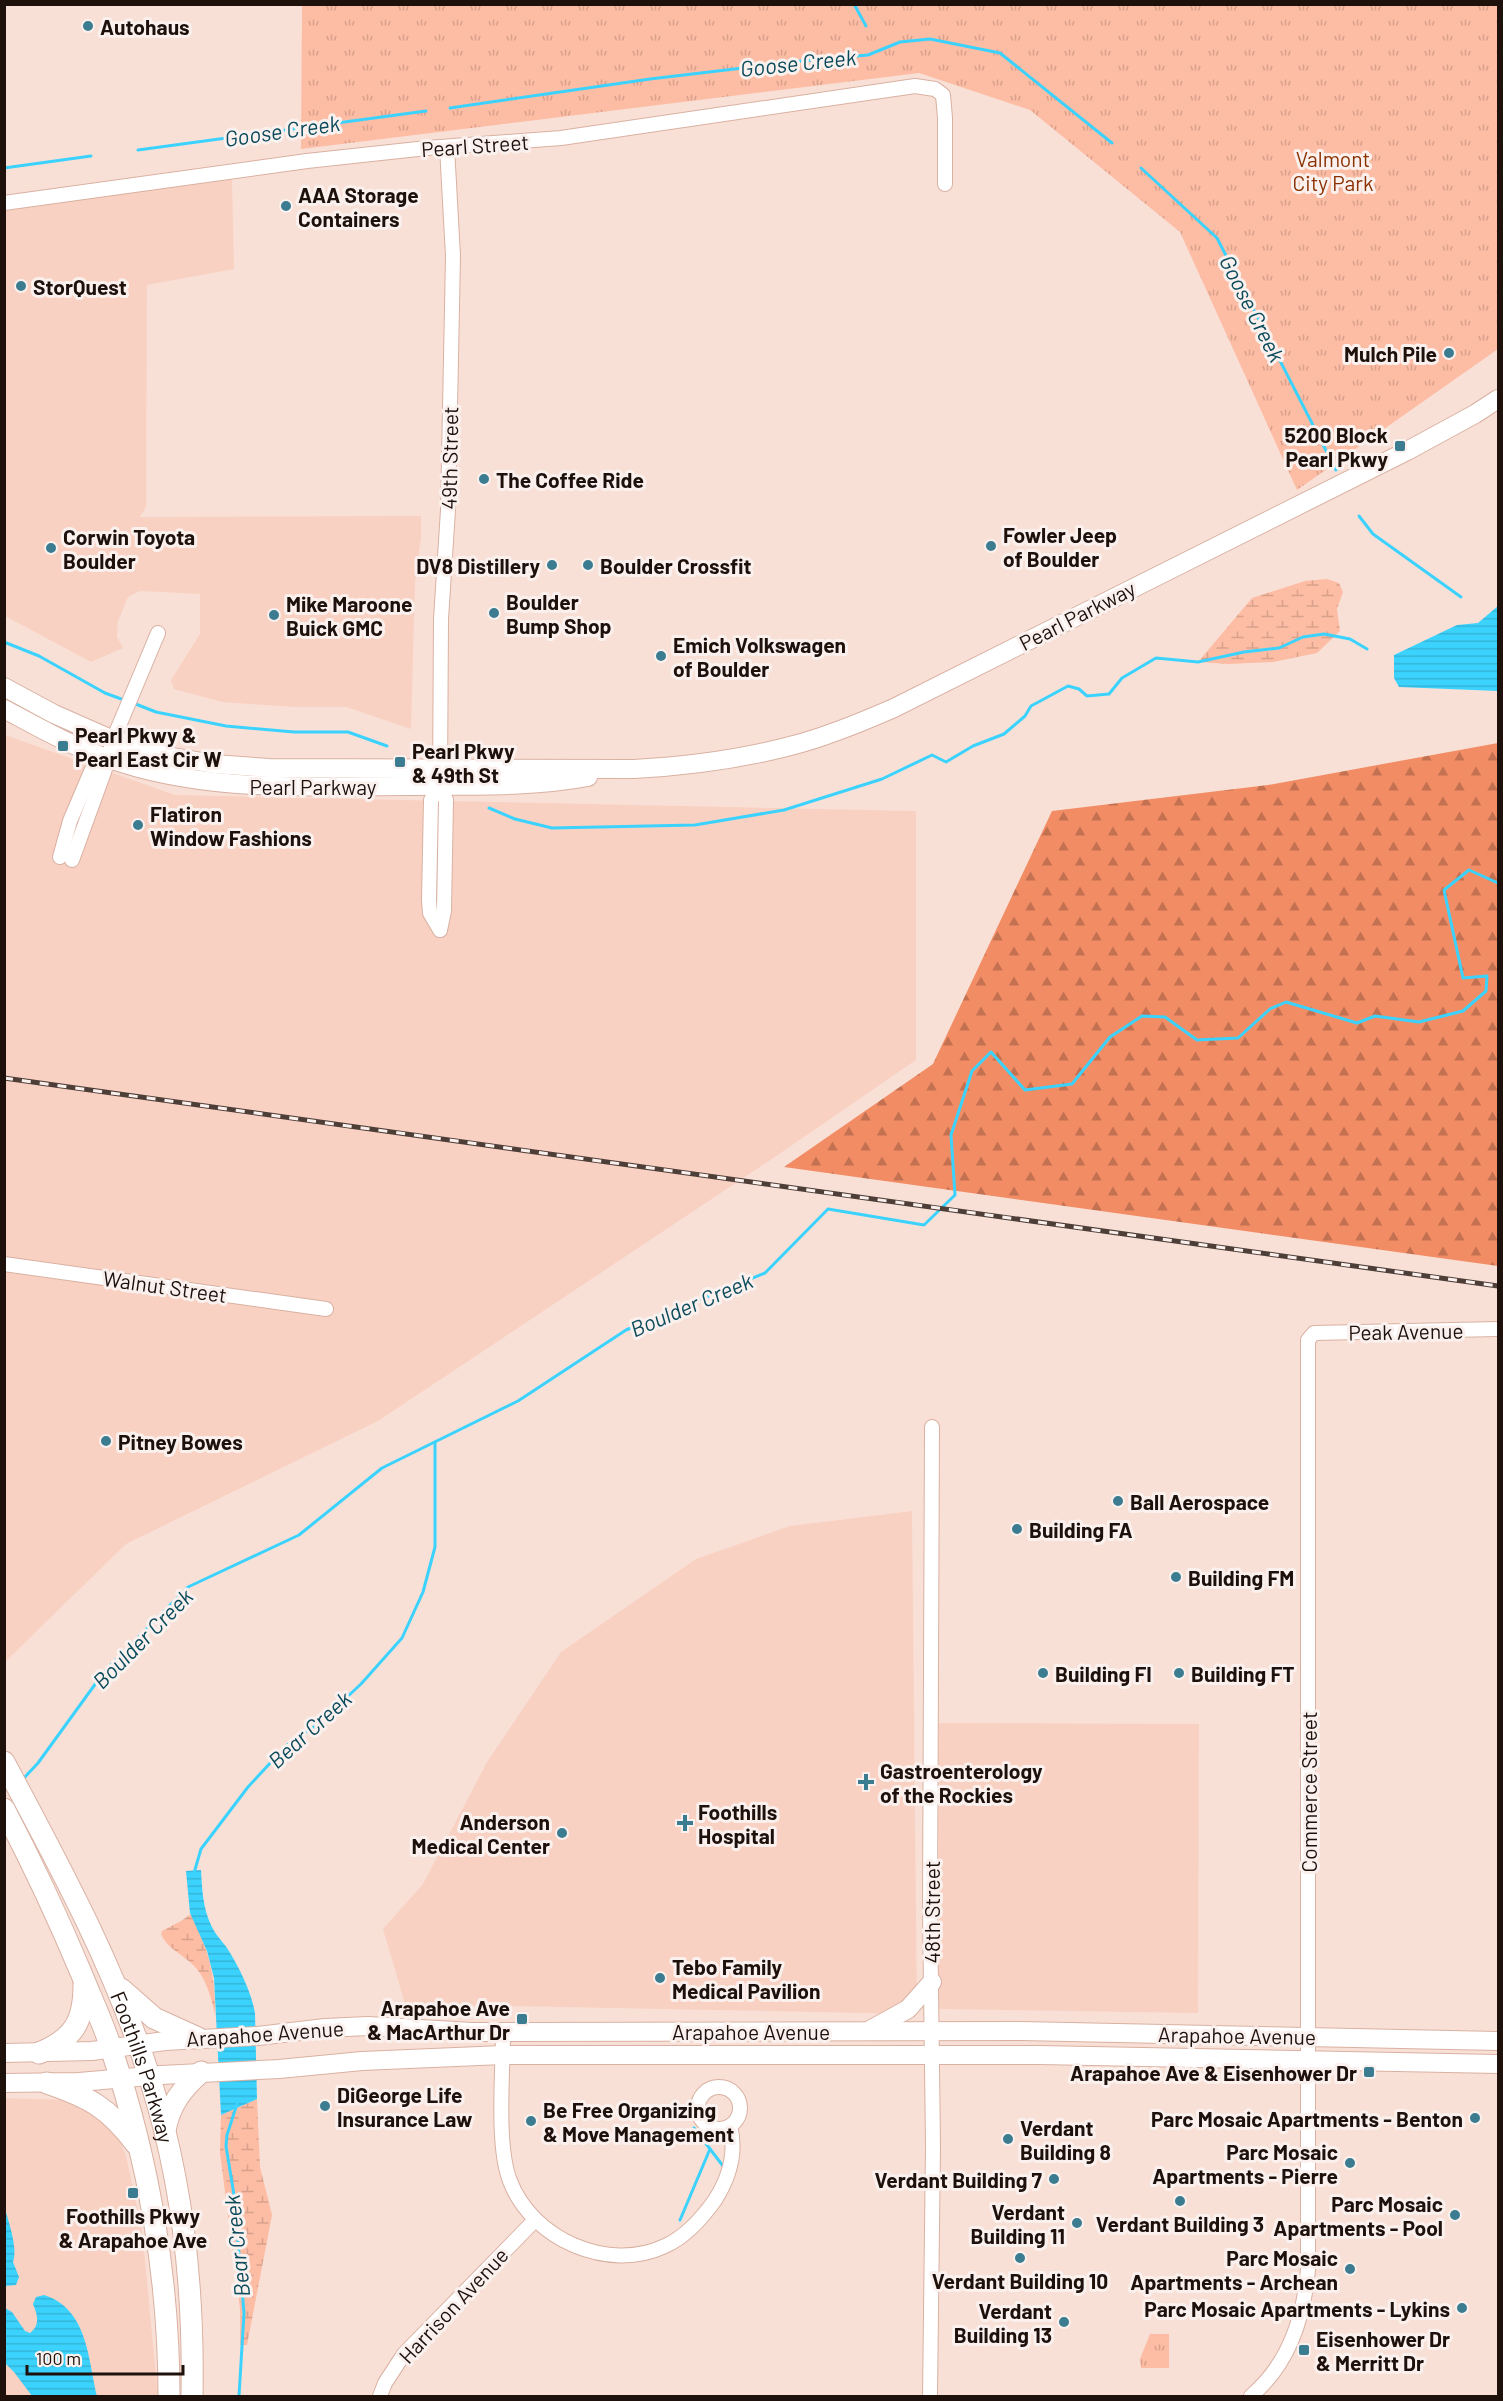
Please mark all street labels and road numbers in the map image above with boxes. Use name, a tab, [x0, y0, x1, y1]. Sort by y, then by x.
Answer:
street label: Pearl Street	[420, 129, 530, 161]
street label: 49th Street	[436, 406, 462, 510]
street label: Pearl Parkway	[1015, 575, 1140, 655]
street label: Pearl Parkway	[249, 774, 377, 799]
street label: Walnut Street	[101, 1265, 229, 1307]
street label: Peak Avenue	[1348, 1317, 1464, 1345]
street label: Commerce Street	[1296, 1711, 1321, 1873]
street label: 48th Street	[919, 1860, 944, 1964]
street label: Foothills Parkway	[107, 1987, 180, 2146]
street label: Arapahoe Avenue	[185, 2015, 345, 2051]
street label: Arapahoe Avenue	[672, 2019, 830, 2044]
street label: Arapahoe Avenue	[1158, 2021, 1316, 2049]
street label: Harrison Avenue	[393, 2242, 513, 2368]

